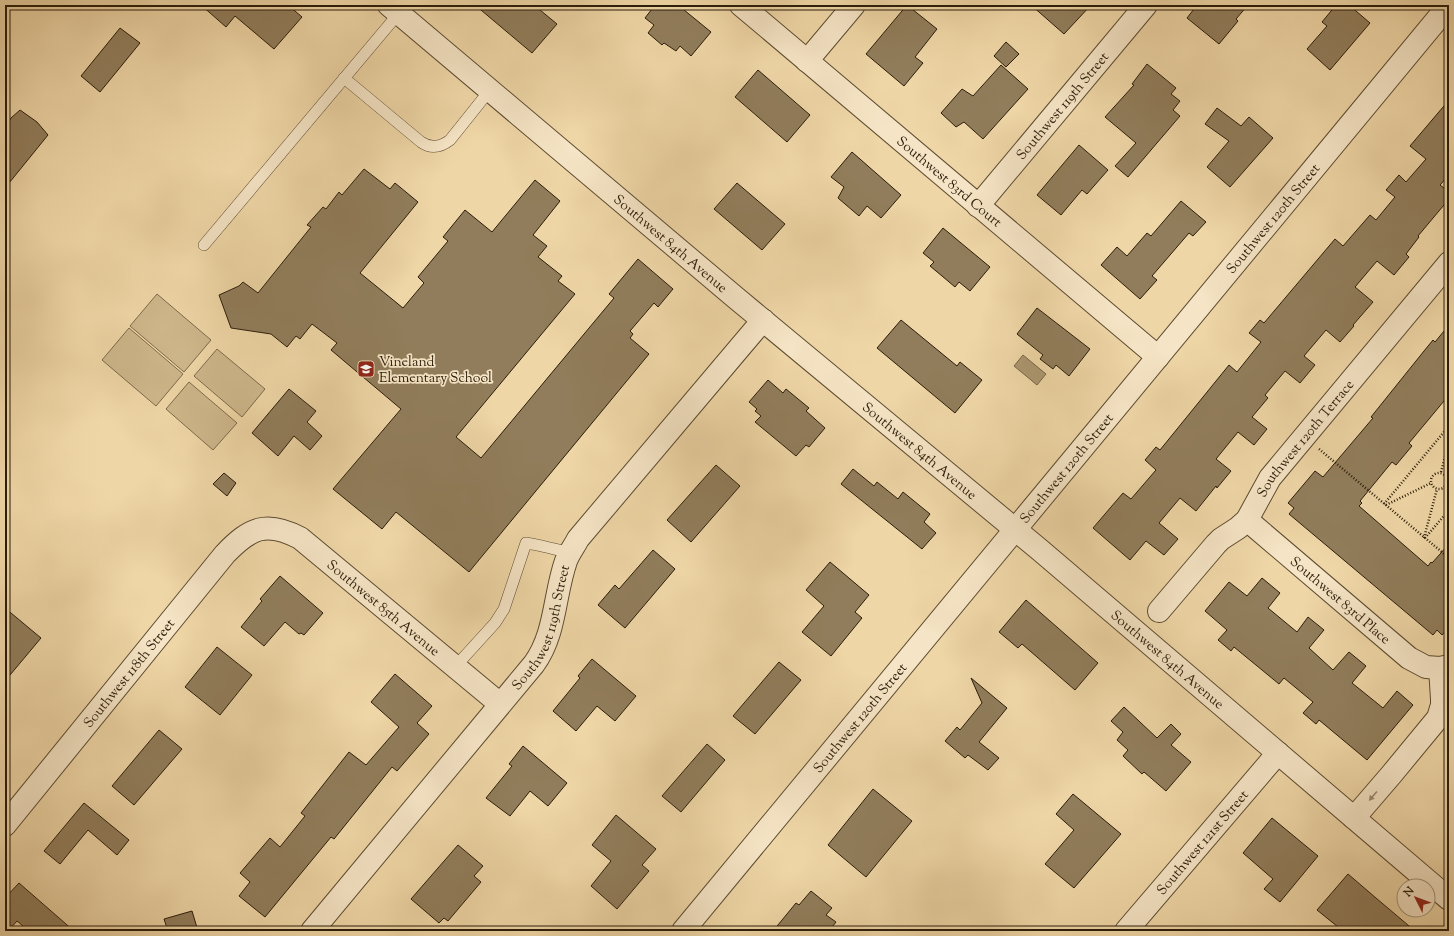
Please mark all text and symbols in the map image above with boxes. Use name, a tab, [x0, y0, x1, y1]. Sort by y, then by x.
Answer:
street label: Southwest 119th Street	[1013, 48, 1115, 165]
street label: Southwest 83rd Court	[891, 132, 1005, 233]
street label: Southwest 120th Street	[1223, 160, 1326, 279]
street label: Southwest 84th Avenue	[608, 191, 731, 299]
place label: Vineland Elementary School	[379, 353, 492, 389]
school or university icon: Vineland Elementary School	[356, 359, 376, 379]
street label: Southwest 120th Terrace	[1253, 376, 1360, 502]
street label: Southwest 84th Avenue	[857, 398, 980, 505]
street label: Southwest 120th Street	[1016, 410, 1119, 529]
street label: Southwest 83rd Place	[1285, 553, 1394, 650]
street label: Southwest 85th Avenue	[322, 556, 443, 662]
street label: Southwest 119th Street	[508, 562, 576, 695]
street label: Southwest 84th Avenue	[1105, 606, 1228, 715]
street label: Southwest 118th Street	[80, 615, 181, 733]
street label: Southwest 120th Street	[809, 659, 913, 778]
street label: Southwest 121st Street	[1153, 786, 1254, 900]
one-way arrow	[1368, 791, 1377, 802]
north arrow	[1396, 878, 1436, 918]
text: N	[1400, 883, 1418, 901]

